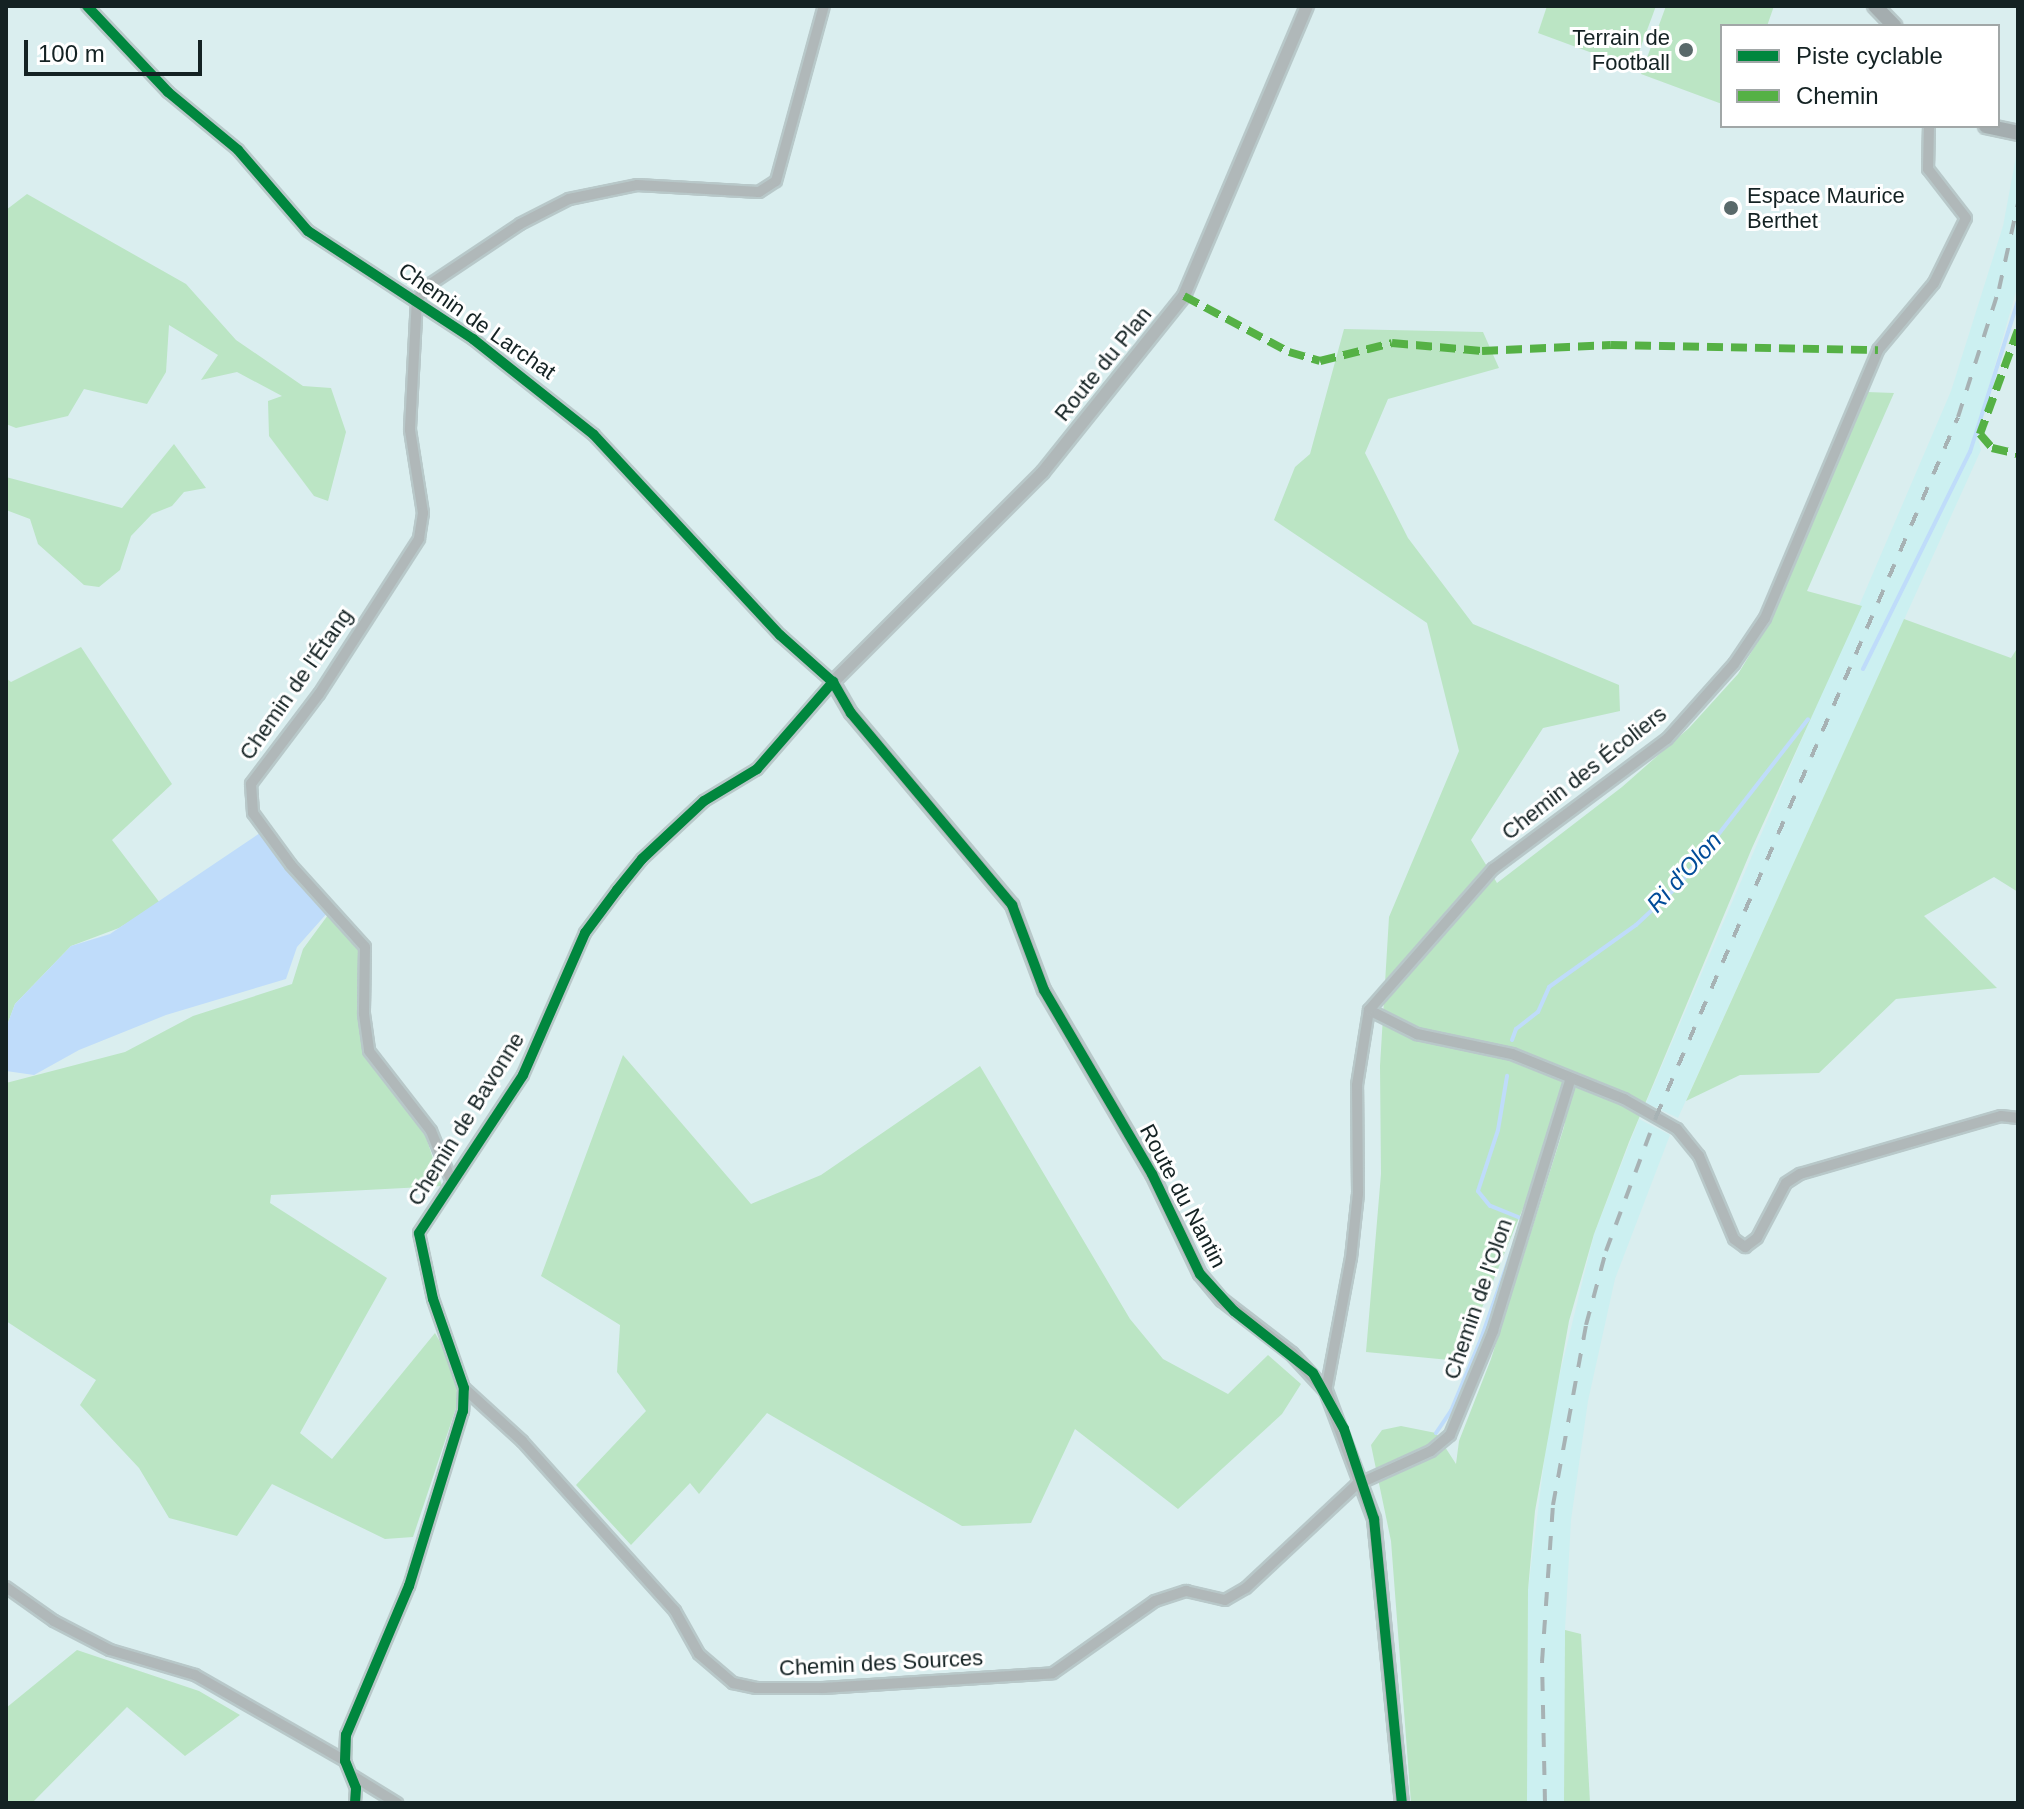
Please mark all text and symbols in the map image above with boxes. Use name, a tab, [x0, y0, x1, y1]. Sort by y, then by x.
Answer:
scale bar	[28, 24, 206, 74]
place label: Terrain de Football	[1572, 24, 1670, 76]
legend	[1720, 24, 2000, 128]
text: 100 m	[38, 40, 105, 67]
marker: Terrain de Football	[1677, 41, 1695, 59]
text: Piste cyclable	[1796, 42, 1943, 69]
text: Chemin	[1796, 82, 1879, 109]
place label: Espace Maurice Berthet	[1747, 182, 1905, 234]
marker: Espace Maurice Berthet	[1722, 199, 1740, 217]
street label: Chemin de Larchat	[393, 257, 561, 385]
street label: Route du Plan	[1049, 302, 1157, 426]
street label: Chemin de l'Étang	[234, 603, 358, 765]
street label: Chemin des Écoliers	[1496, 700, 1672, 846]
water label: Ri d'Olon	[1641, 826, 1727, 918]
street label: Chemin de Bavonne	[402, 1027, 530, 1211]
street label: Route du Nantin	[1134, 1120, 1232, 1272]
street label: Chemin de l'Olon	[1438, 1215, 1518, 1383]
street label: Chemin des Sources	[778, 1644, 984, 1682]

